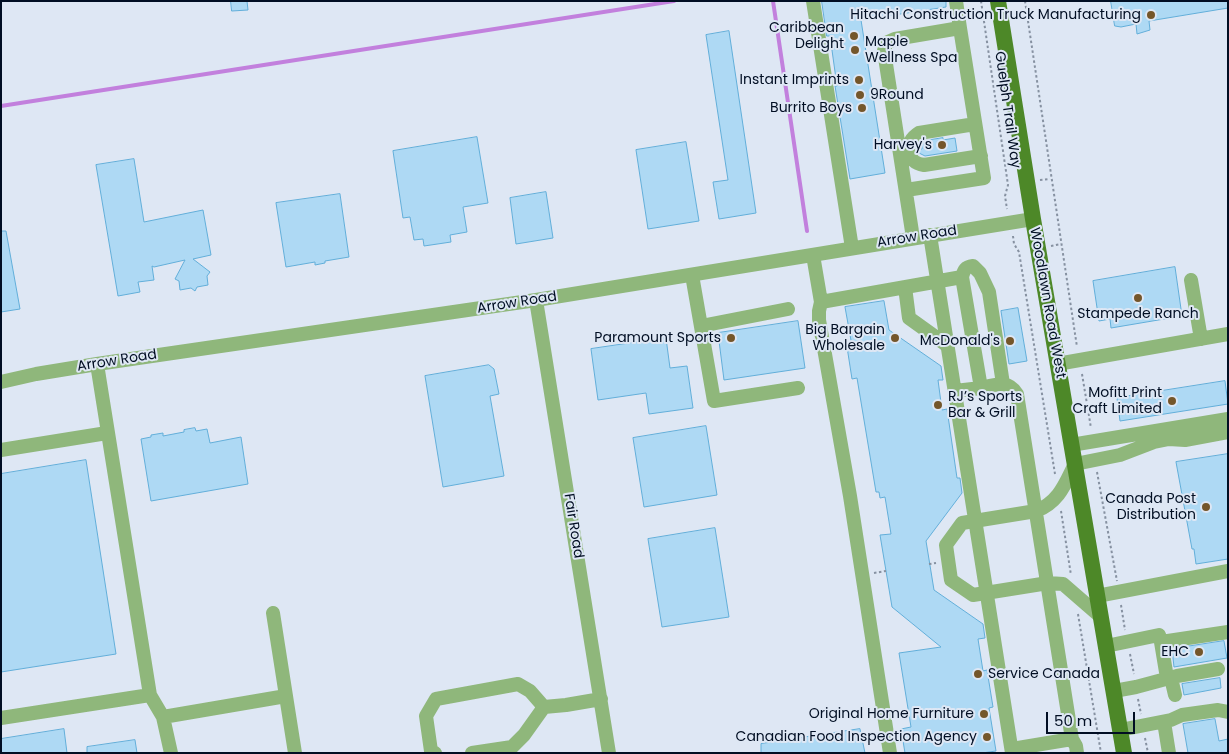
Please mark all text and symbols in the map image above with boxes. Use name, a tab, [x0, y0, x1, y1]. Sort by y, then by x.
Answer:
place label: Hitachi Construction Truck Manufacturing	[850, 7, 1141, 23]
marker: Hitachi Construction Truck Manufacturing	[1145, 9, 1157, 21]
place label: Caribbean Delight	[769, 20, 844, 52]
marker: Caribbean Delight	[848, 30, 860, 42]
place label: Maple Wellness Spa	[865, 34, 957, 66]
marker: Maple Wellness Spa	[849, 44, 861, 56]
street label: Guelph Trail Way	[990, 50, 1024, 170]
place label: Instant Imprints	[740, 72, 849, 88]
marker: Instant Imprints	[853, 74, 865, 86]
place label: 9Round	[870, 87, 924, 103]
marker: 9Round	[854, 89, 866, 101]
place label: Burrito Boys	[770, 100, 852, 116]
marker: Burrito Boys	[856, 102, 868, 114]
place label: Harvey's	[874, 137, 932, 153]
marker: Harvey's	[936, 139, 948, 151]
street label: Arrow Road	[876, 222, 958, 252]
street label: Woodlawn Road West	[1025, 226, 1069, 380]
street label: Arrow Road	[476, 288, 558, 318]
marker: Stampede Ranch	[1132, 292, 1144, 304]
place label: Stampede Ranch	[1077, 306, 1199, 322]
place label: Big Bargain Wholesale	[805, 322, 885, 354]
place label: Paramount Sports	[594, 330, 721, 346]
marker: Paramount Sports	[725, 332, 737, 344]
marker: Big Bargain Wholesale	[889, 332, 901, 344]
place label: McDonald's	[920, 333, 1000, 349]
marker: McDonald's	[1004, 335, 1016, 347]
street label: Arrow Road	[76, 346, 158, 376]
place label: Mofitt Print Craft Limited	[1072, 385, 1162, 418]
place label: RJ’s Sports Bar & Grill	[948, 389, 1022, 422]
marker: Mofitt Print Craft Limited	[1166, 395, 1178, 407]
marker: RJ’s Sports Bar & Grill	[932, 399, 944, 411]
place label: Canada Post Distribution	[1105, 491, 1196, 524]
street label: Fair Road	[560, 492, 586, 560]
marker: Canada Post Distribution	[1200, 501, 1212, 513]
place label: EHC	[1161, 644, 1189, 660]
marker: EHC	[1193, 646, 1205, 658]
place label: Service Canada	[988, 666, 1100, 682]
marker: Service Canada	[972, 668, 984, 680]
scale bar	[1049, 702, 1138, 734]
place label: Original Home Furniture	[809, 706, 974, 722]
marker: Original Home Furniture	[978, 708, 990, 720]
text: 50 m	[1054, 710, 1092, 731]
place label: Canadian Food Inspection Agency	[736, 729, 977, 745]
marker: Canadian Food Inspection Agency	[981, 731, 993, 743]

